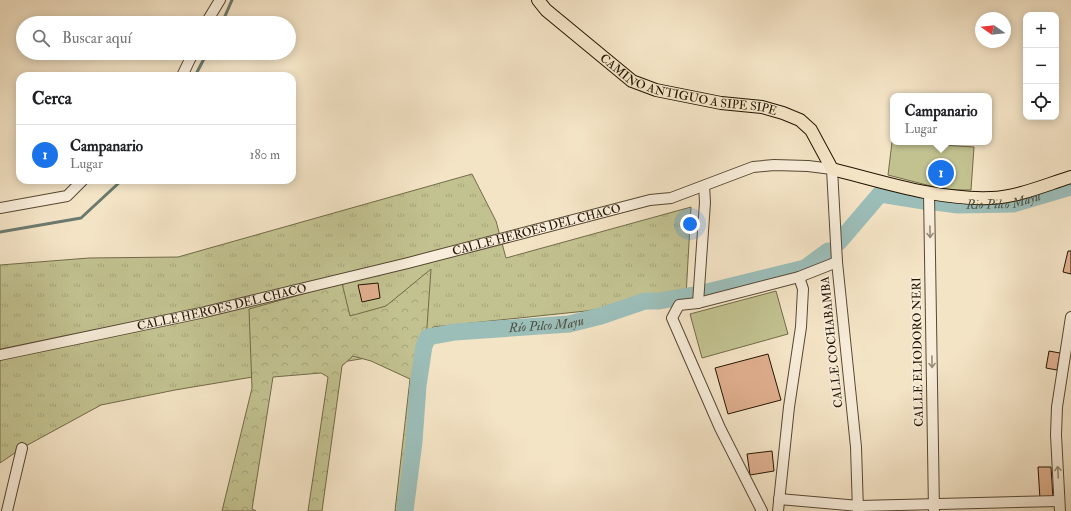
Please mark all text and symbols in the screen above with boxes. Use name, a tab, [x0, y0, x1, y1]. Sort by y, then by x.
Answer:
north arrow	[975, 12, 1011, 48]
map controls	[1023, 12, 1059, 120]
button: +	[1023, 12, 1059, 48]
search box	[16, 16, 296, 60]
icon: search	[30, 27, 52, 49]
text: Buscar aquí	[62, 29, 131, 48]
button: −	[1023, 48, 1059, 84]
street label: CAMINO ANTIGUO A SIPE SIPE	[597, 50, 779, 119]
button: locate	[1023, 84, 1059, 120]
text: Cerca	[32, 88, 72, 109]
popup	[890, 93, 992, 145]
text: Campanario	[904, 102, 978, 121]
text: Lugar	[904, 121, 937, 137]
text: Campanario	[70, 137, 143, 156]
text: 1	[43, 147, 47, 163]
text: 180 m	[250, 147, 280, 163]
text: Lugar	[70, 156, 103, 172]
pin: 1	[928, 158, 954, 188]
water label: Rio Pilco Mayu	[965, 188, 1043, 213]
street label: CALLE HEROES DEL CHACO	[451, 200, 623, 259]
your location	[680, 214, 700, 234]
one-way arrow	[926, 225, 934, 238]
street label: CALLE COCHABAMBA	[818, 275, 846, 409]
street label: CALLE ELIODORO NERI	[909, 277, 927, 427]
street label: CALLE HEROES DEL CHACO	[136, 280, 308, 334]
water label: Río Pilco Mayu	[507, 313, 585, 336]
one-way arrow	[928, 355, 935, 368]
one-way arrow	[1054, 466, 1061, 479]

